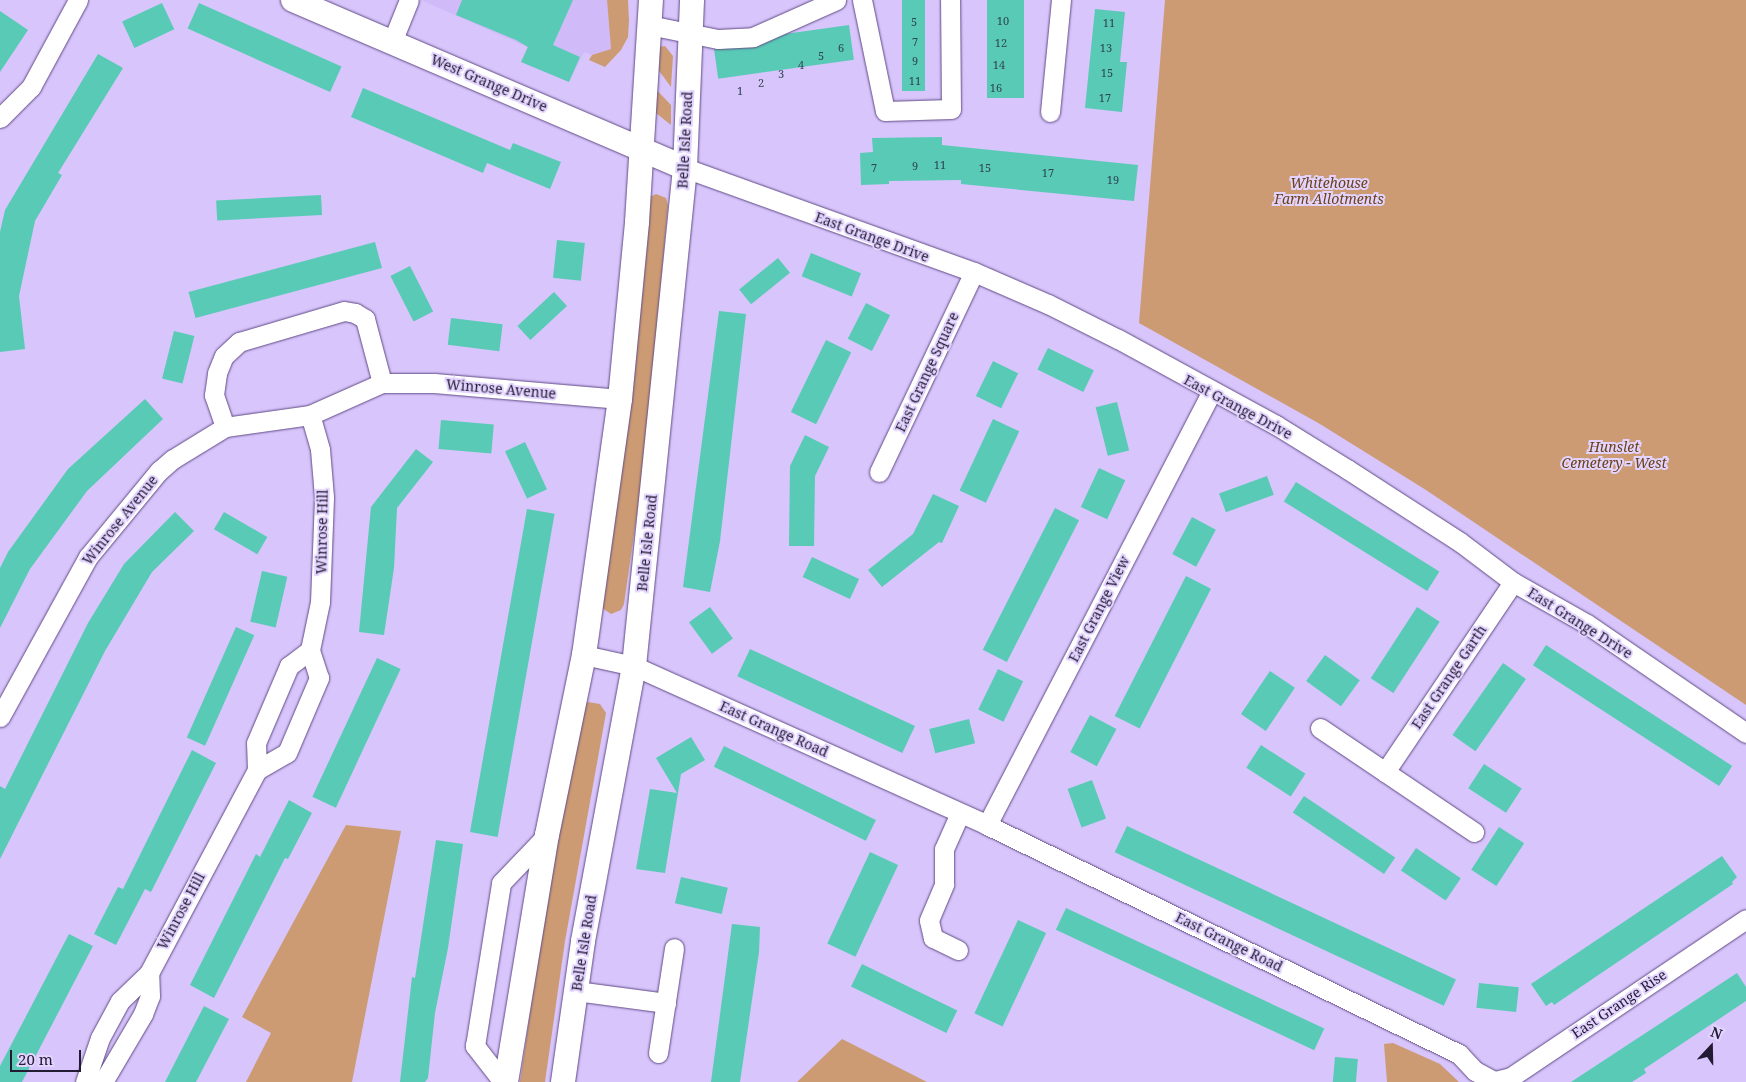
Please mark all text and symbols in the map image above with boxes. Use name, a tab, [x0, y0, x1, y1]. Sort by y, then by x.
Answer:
house number: 10	[997, 14, 1009, 28]
house number: 5	[911, 15, 917, 29]
house number: 11	[1103, 16, 1115, 30]
house number: 7	[912, 35, 918, 49]
house number: 12	[995, 36, 1007, 50]
house number: 6	[838, 41, 844, 55]
house number: 13	[1100, 41, 1112, 55]
house number: 5	[818, 49, 824, 63]
street label: West Grange Drive	[428, 51, 550, 115]
house number: 9	[912, 54, 918, 68]
house number: 4	[798, 58, 804, 72]
house number: 14	[993, 58, 1005, 72]
house number: 15	[1101, 66, 1113, 80]
house number: 3	[778, 67, 784, 81]
house number: 11	[909, 74, 921, 88]
house number: 2	[758, 76, 764, 90]
house number: 16	[990, 81, 1002, 95]
house number: 1	[737, 84, 743, 98]
street label: Belle Isle Road	[674, 91, 696, 189]
house number: 17	[1099, 91, 1111, 105]
house number: 11	[934, 158, 946, 172]
house number: 9	[912, 159, 918, 173]
house number: 7	[871, 161, 877, 175]
house number: 15	[979, 161, 991, 175]
house number: 17	[1042, 166, 1054, 180]
house number: 19	[1107, 173, 1119, 187]
park label: Whitehouse Farm Allotments	[1274, 175, 1384, 208]
street label: East Grange Drive	[813, 209, 931, 265]
street label: East Grange Square	[892, 309, 962, 435]
street label: East Grange Drive	[1181, 371, 1295, 443]
street label: Winrose Avenue	[445, 376, 557, 402]
park label: Hunslet Cemetery - West	[1561, 439, 1667, 472]
street label: Winrose Avenue	[79, 472, 161, 568]
street label: Winrose Hill	[313, 490, 331, 574]
street label: Belle Isle Road	[634, 494, 660, 592]
street label: East Grange View	[1065, 553, 1133, 665]
street label: East Grange Drive	[1525, 584, 1635, 662]
street label: East Grange Garth	[1408, 622, 1490, 732]
street label: East Grange Road	[717, 698, 831, 760]
street label: Winrose Hill	[154, 870, 208, 952]
street label: Belle Isle Road	[568, 894, 600, 992]
street label: East Grange Road	[1173, 909, 1285, 975]
street label: East Grange Rise	[1568, 966, 1670, 1042]
north arrow	[1686, 1022, 1736, 1072]
text: N	[1708, 1022, 1725, 1043]
scale bar	[12, 1040, 84, 1072]
text: 20 m	[18, 1049, 53, 1069]

